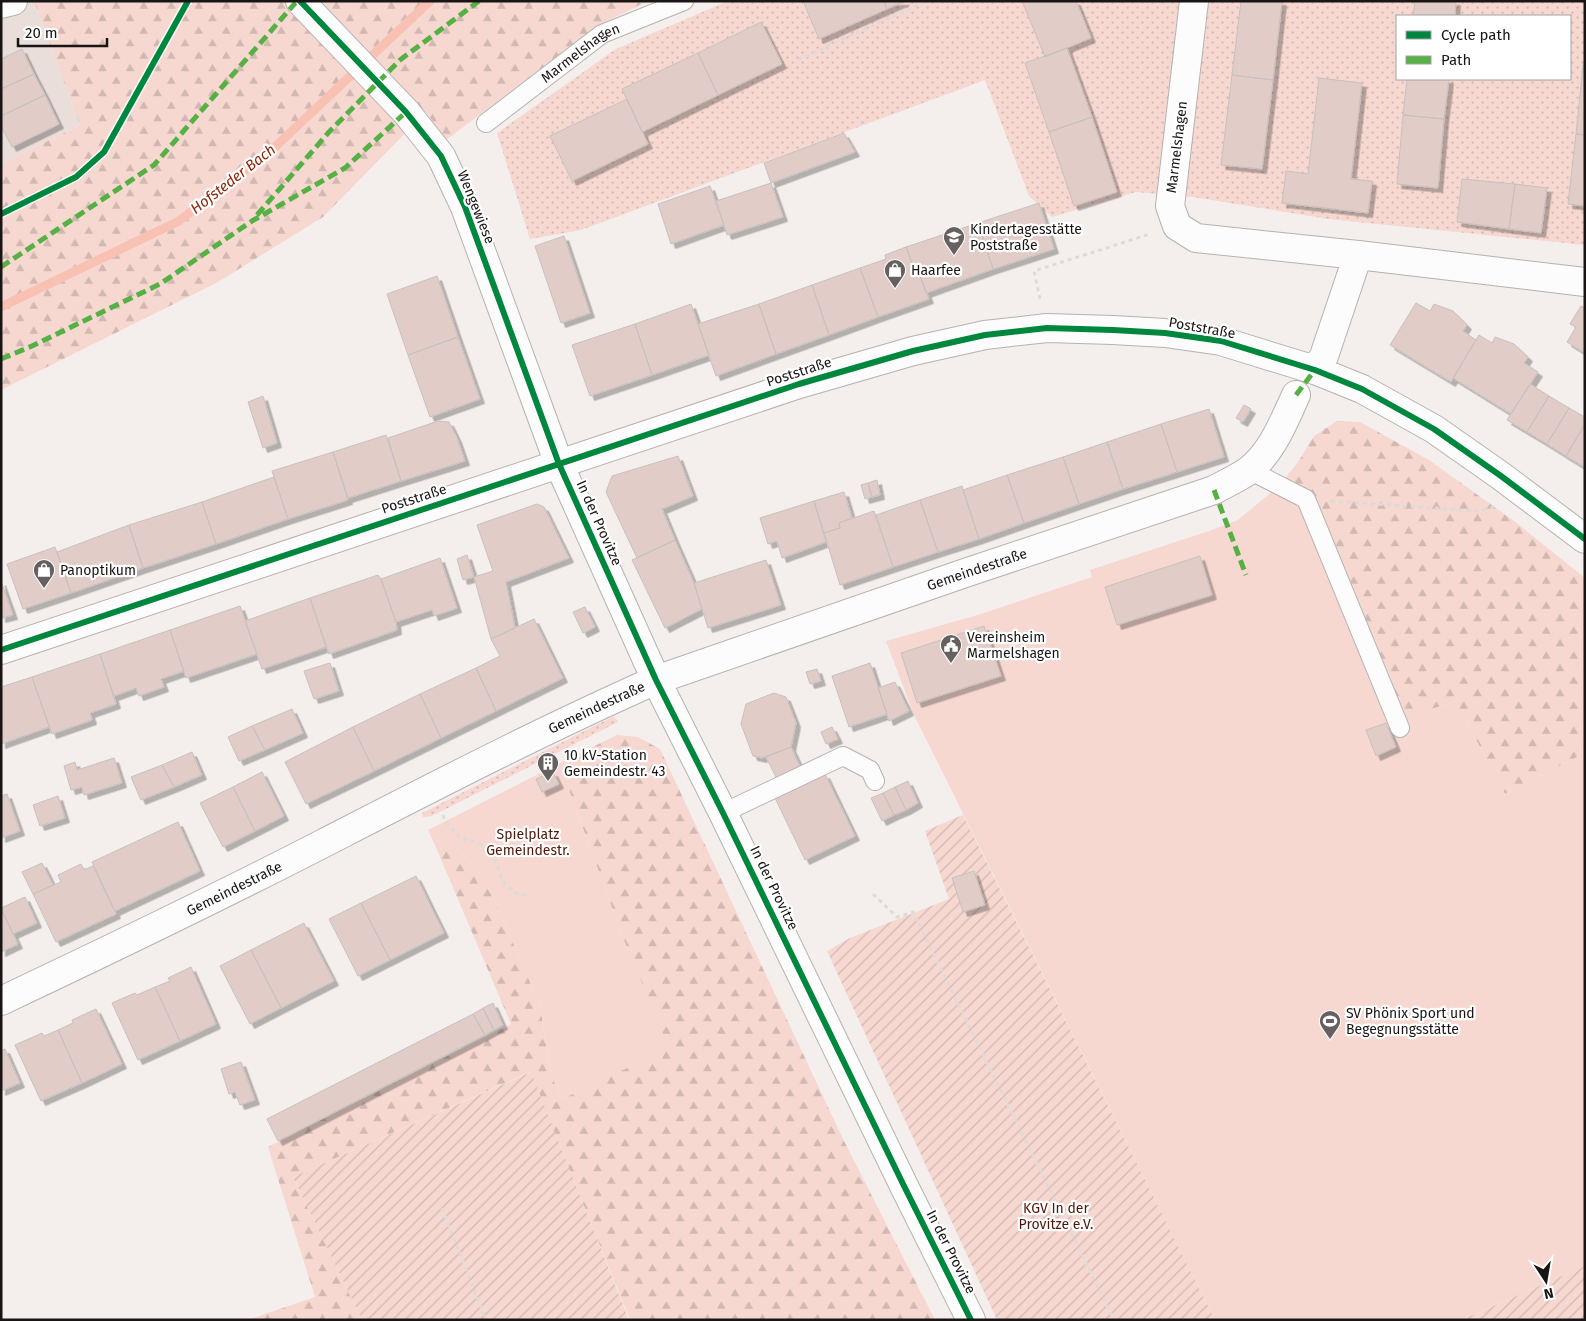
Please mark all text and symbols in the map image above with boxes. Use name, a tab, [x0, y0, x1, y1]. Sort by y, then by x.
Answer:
scale bar	[18, 15, 106, 47]
legend	[1396, 15, 1571, 80]
street label: Marmelshagen	[538, 19, 622, 86]
text: 20 m	[25, 24, 58, 42]
text: Cycle path	[1441, 26, 1511, 44]
text: Path	[1441, 51, 1471, 69]
street label: Marmelshagen	[1163, 100, 1191, 194]
water label: Hofsteder Bach	[187, 140, 279, 218]
street label: Wengewiese	[454, 168, 498, 246]
place label: Kindertagesstätte Poststraße	[970, 221, 1082, 254]
school or university icon: Kindertagesstätte Poststraße	[942, 225, 966, 256]
shop icon: Haarfee	[883, 258, 907, 289]
place label: Haarfee	[911, 262, 961, 279]
street label: Poststraße	[1167, 314, 1237, 342]
street label: Poststraße	[764, 353, 834, 391]
street label: In der Provitze	[573, 478, 625, 568]
street label: Poststraße	[379, 480, 449, 518]
street label: Gemeindestraße	[925, 544, 1029, 594]
shop icon: Panoptikum	[32, 558, 56, 589]
place label: Panoptikum	[60, 562, 136, 579]
place label: Vereinsheim Marmelshagen	[967, 629, 1060, 662]
public building icon: Vereinsheim Marmelshagen	[939, 633, 963, 664]
street label: Gemeindestraße	[546, 678, 647, 737]
place label: 10 kV-Station Gemeindestr. 43	[564, 747, 665, 780]
building icon: 10 kV-Station Gemeindestr. 43	[536, 751, 560, 782]
park label: Spielplatz Gemeindestr.	[486, 826, 570, 859]
street label: In der Provitze	[746, 843, 802, 933]
street label: Gemeindestraße	[184, 857, 285, 919]
place label: SV Phönix Sport und Begegnungsstätte	[1346, 1005, 1475, 1038]
sports icon: SV Phönix Sport und Begegnungsstätte	[1318, 1009, 1342, 1040]
park label: KGV In der Provitze e.V.	[1019, 1200, 1093, 1233]
street label: In der Provitze	[923, 1207, 979, 1297]
north arrow	[1521, 1256, 1571, 1306]
text: N	[1542, 1284, 1555, 1303]

